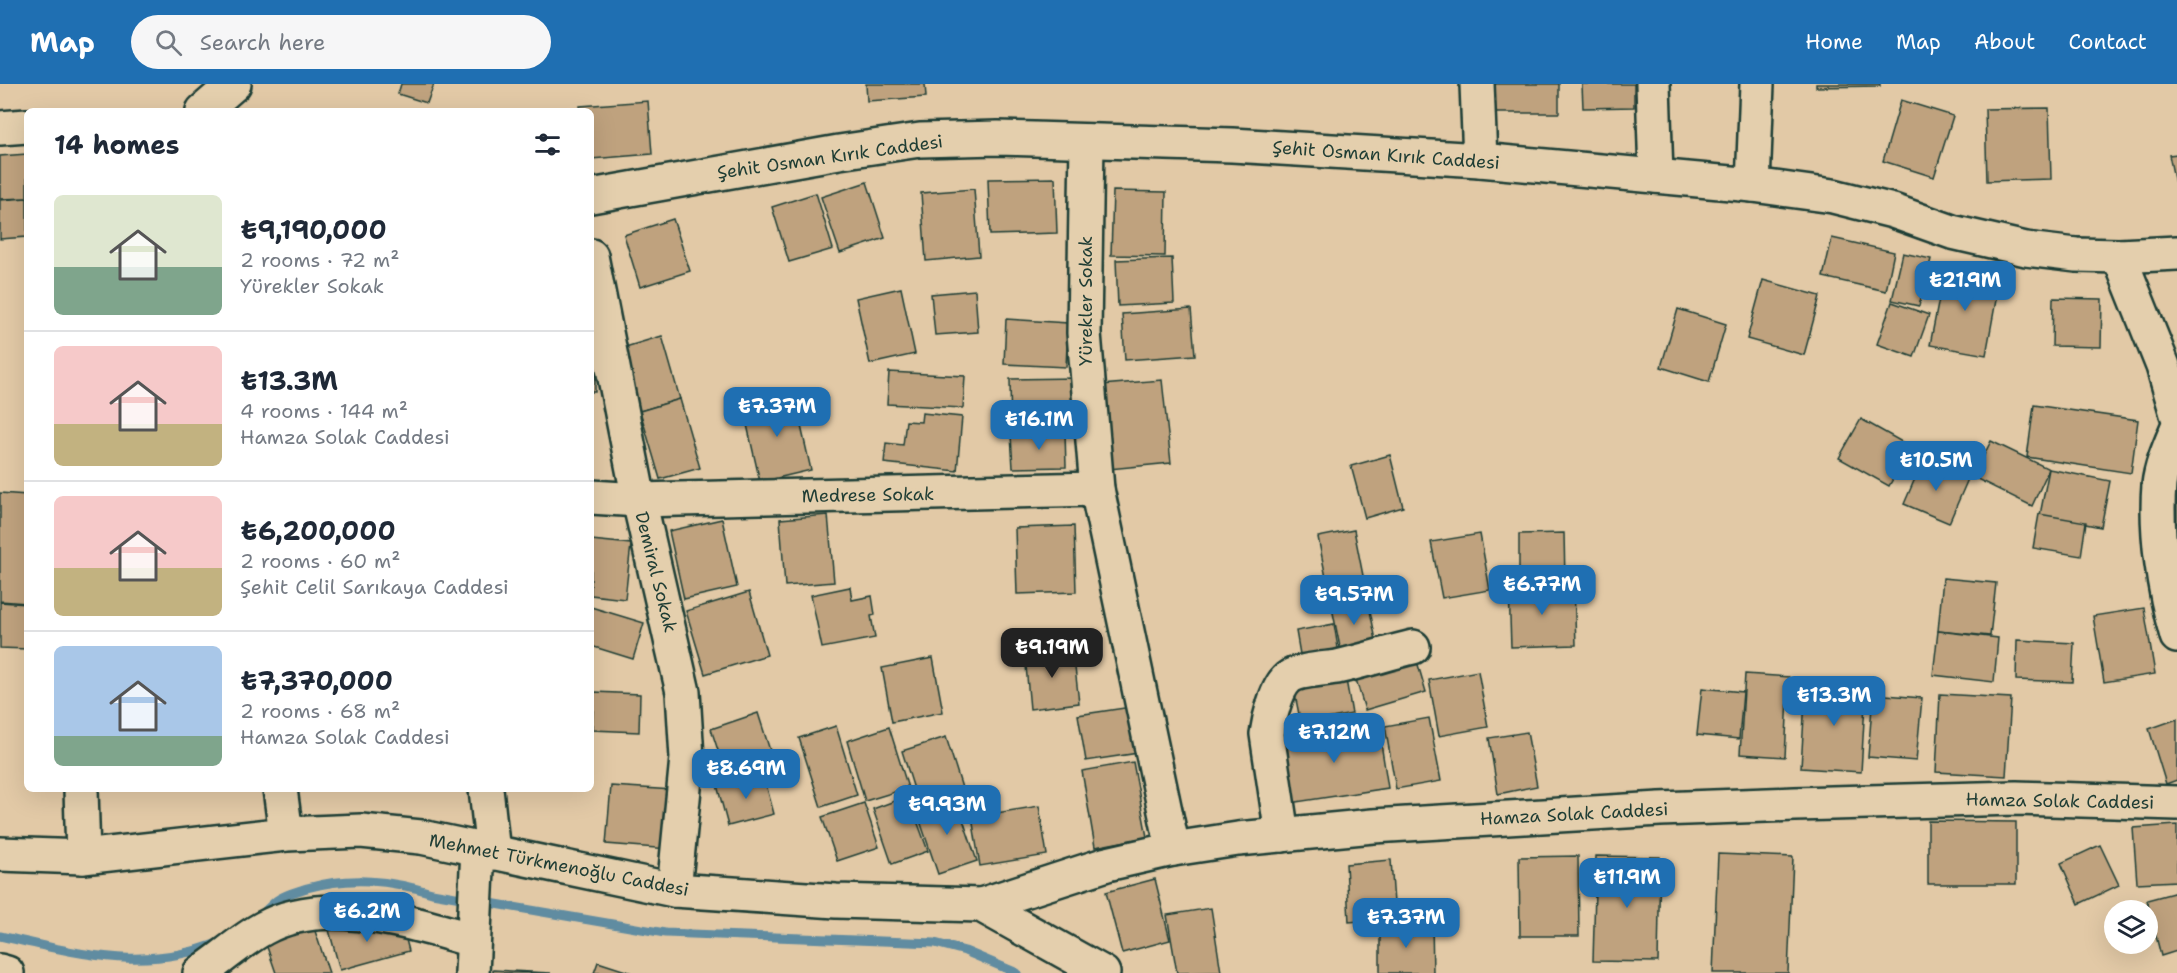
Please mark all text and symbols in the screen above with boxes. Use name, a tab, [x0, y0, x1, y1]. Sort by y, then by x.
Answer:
search box	[131, 15, 551, 69]
text: Map	[30, 23, 95, 61]
icon: search	[152, 26, 185, 59]
text: Search here	[200, 28, 325, 57]
text: Home	[1805, 28, 1863, 56]
text: Map	[1896, 28, 1941, 56]
text: About	[1974, 28, 2035, 56]
text: Contact	[2068, 28, 2147, 56]
text: 14 homes	[54, 127, 180, 162]
icon: filters	[531, 128, 564, 161]
street label: Şehit Osman Kırık Caddesi	[716, 129, 944, 185]
street label: Şehit Osman Kırık Caddesi	[1272, 135, 1500, 175]
text: ₺9,190,000	[240, 212, 387, 247]
icon: home	[102, 219, 174, 291]
street label: Yürekler Sokak	[1074, 236, 1098, 366]
text: 2 rooms · 72 m²	[240, 247, 399, 273]
pin: ₺21.9M	[1916, 261, 2014, 312]
text: ₺21.9M	[1929, 267, 2001, 293]
text: Yürekler Sokak	[240, 273, 384, 299]
text: ₺13.3M	[240, 363, 338, 398]
icon: home	[102, 370, 174, 442]
pin: ₺7.37M	[728, 387, 826, 438]
text: ₺7.37M	[738, 393, 816, 419]
text: 4 rooms · 144 m²	[240, 398, 408, 424]
pin: ₺16.1M	[990, 400, 1088, 451]
text: ₺16.1M	[1005, 406, 1073, 432]
text: Hamza Solak Caddesi	[240, 424, 450, 450]
pin: ₺10.5M	[1887, 441, 1985, 492]
text: ₺10.5M	[1899, 447, 1973, 473]
street label: Medrese Sokak	[801, 482, 935, 508]
street label: Demiral Sokak	[629, 509, 683, 635]
text: ₺6,200,000	[240, 513, 396, 548]
icon: home	[102, 520, 174, 592]
text: 2 rooms · 60 m²	[240, 548, 400, 574]
pin: ₺6.77M	[1493, 565, 1591, 616]
text: ₺6.77M	[1503, 571, 1581, 597]
text: Şehit Celil Sarıkaya Caddesi	[240, 574, 509, 600]
pin: ₺9.57M	[1305, 575, 1403, 626]
text: ₺9.57M	[1314, 581, 1394, 607]
pin: ₺9.19M	[1003, 628, 1101, 679]
text: ₺9.19M	[1015, 634, 1089, 660]
text: ₺7,370,000	[240, 663, 393, 698]
icon: home	[102, 670, 174, 742]
pin: ₺13.3M	[1785, 676, 1883, 727]
text: ₺13.3M	[1796, 682, 1872, 708]
text: 2 rooms · 68 m²	[240, 698, 400, 724]
pin: ₺7.12M	[1285, 713, 1383, 764]
text: ₺7.12M	[1298, 719, 1370, 745]
text: Hamza Solak Caddesi	[240, 724, 450, 750]
pin: ₺8.69M	[697, 749, 795, 800]
text: ₺8.69M	[706, 755, 786, 781]
pin: ₺9.93M	[898, 785, 996, 836]
street label: Hamza Solak Caddesi	[1965, 787, 2155, 815]
text: ₺9.93M	[908, 791, 986, 817]
street label: Hamza Solak Caddesi	[1479, 797, 1669, 831]
street label: Mehmet Türkmenoğlu Caddesi	[427, 828, 691, 902]
pin: ₺11.9M	[1578, 858, 1676, 909]
text: ₺11.9M	[1593, 864, 1661, 890]
pin: ₺6.2M	[325, 892, 409, 943]
text: ₺6.2M	[333, 898, 401, 924]
pin: ₺7.37M	[1357, 898, 1455, 949]
map controls	[2104, 900, 2158, 954]
button: layers	[2104, 900, 2158, 954]
text: ₺7.37M	[1367, 904, 1445, 930]

